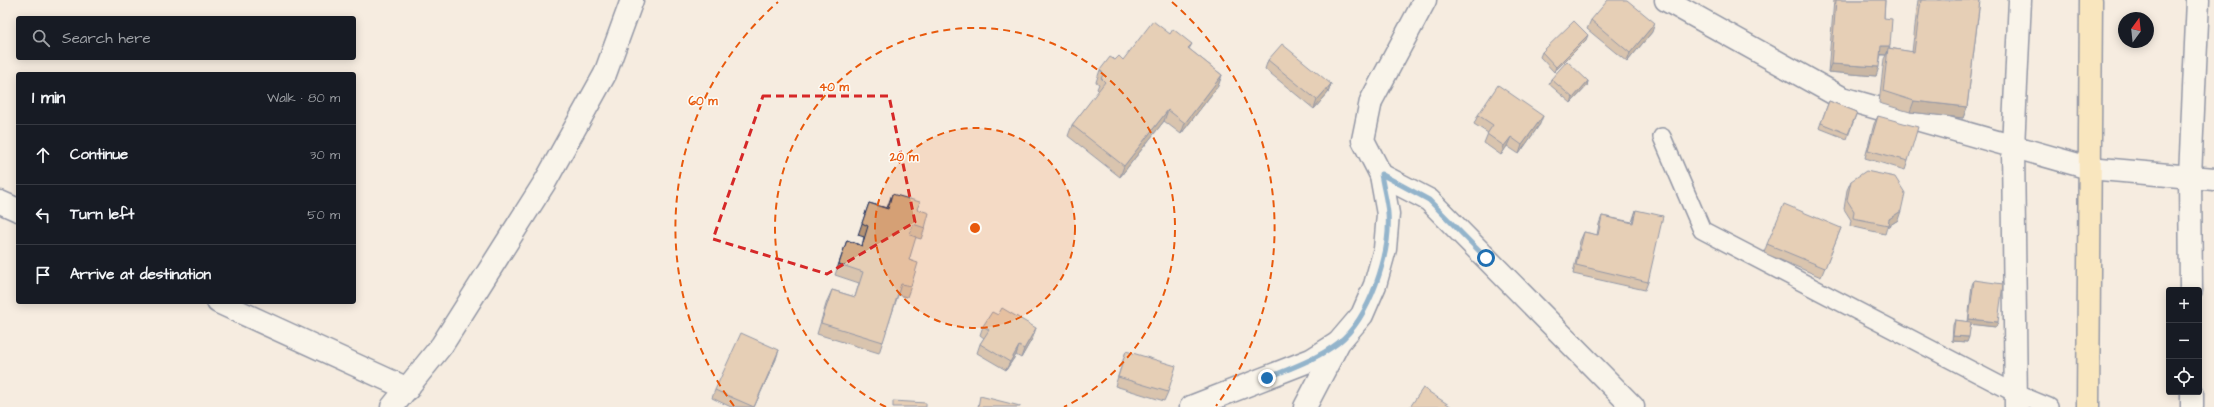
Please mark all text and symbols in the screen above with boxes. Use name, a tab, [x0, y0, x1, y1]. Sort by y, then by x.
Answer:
north arrow	[2118, 12, 2154, 48]
search box	[16, 16, 356, 60]
icon: search	[30, 27, 52, 49]
text: Search here	[62, 28, 151, 49]
text: 40 m	[819, 79, 850, 96]
text: 1 min	[32, 86, 65, 110]
text: Walk · 80 m	[267, 89, 340, 107]
text: 60 m	[688, 93, 718, 110]
icon: ahead	[32, 144, 54, 166]
text: Continue	[70, 144, 128, 165]
text: 30 m	[310, 146, 340, 164]
text: 20 m	[889, 149, 919, 166]
icon: left	[32, 204, 54, 226]
text: Turn left	[70, 204, 134, 225]
text: 50 m	[307, 206, 340, 224]
centre of rings	[968, 221, 982, 235]
route start	[1477, 249, 1495, 267]
icon: arrive	[32, 264, 54, 286]
text: Arrive at destination	[70, 264, 211, 285]
map controls	[2166, 287, 2202, 395]
button: +	[2166, 287, 2202, 323]
button: −	[2166, 323, 2202, 359]
button: locate	[2166, 359, 2202, 395]
route end	[1258, 369, 1276, 387]

